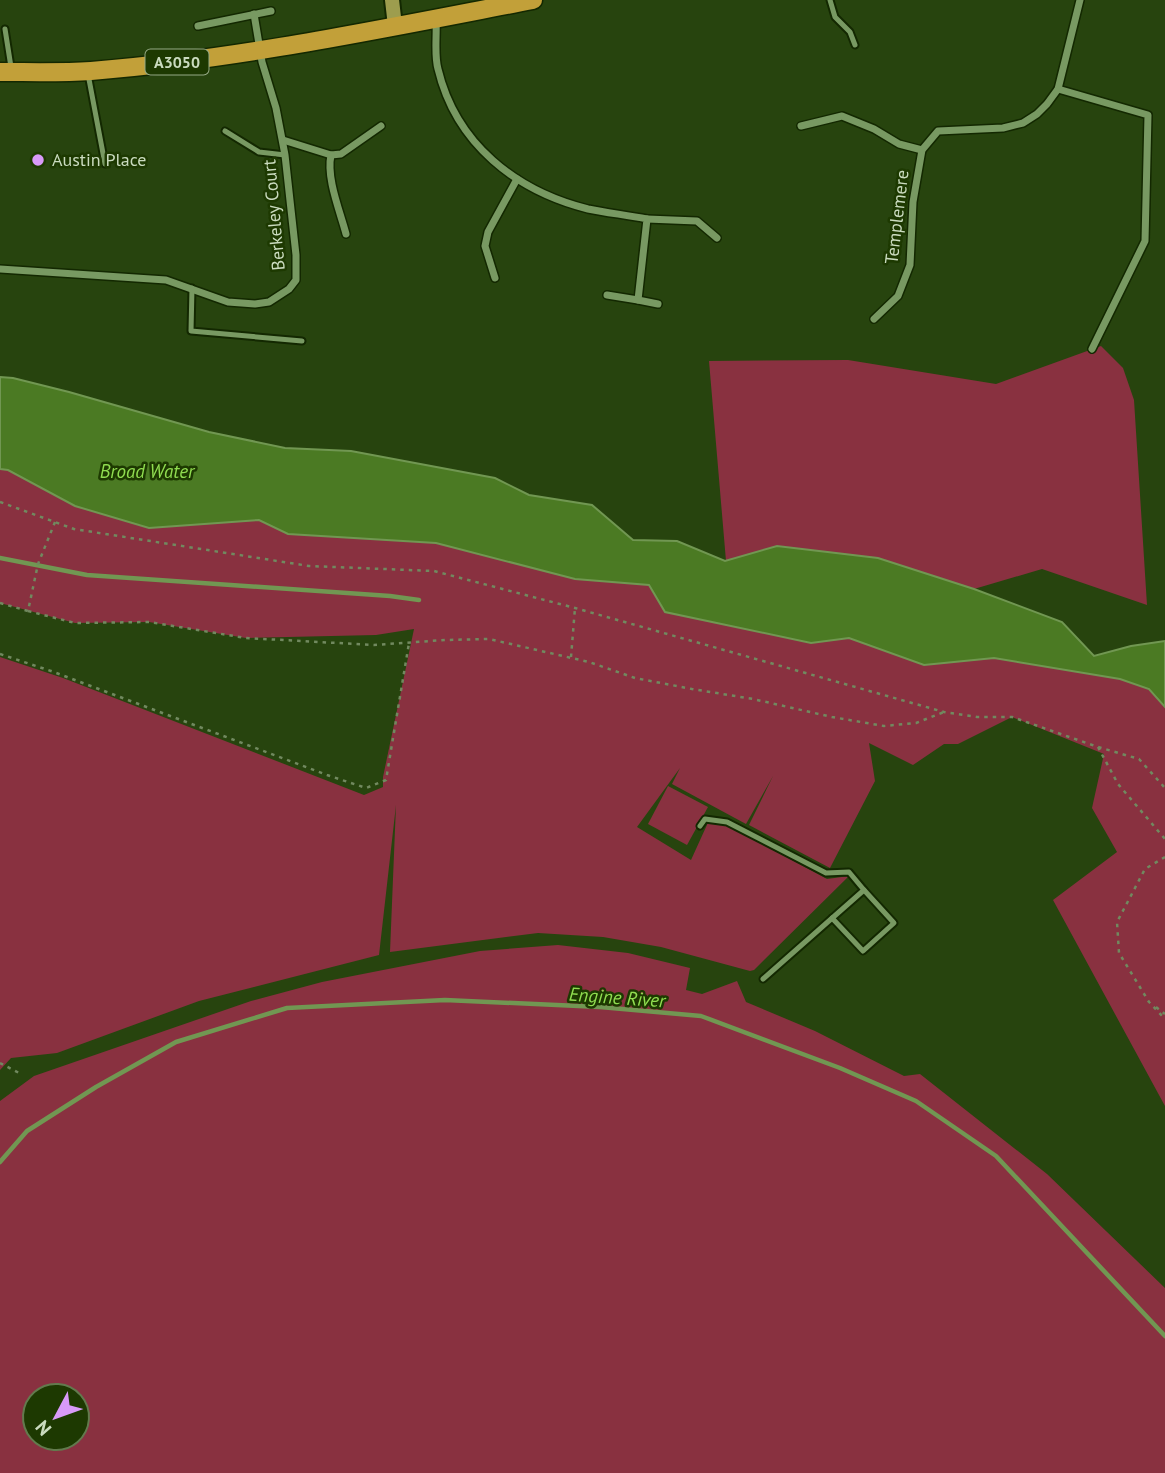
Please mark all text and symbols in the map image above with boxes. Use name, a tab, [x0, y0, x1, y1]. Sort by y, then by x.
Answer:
road number: A3050	[146, 50, 208, 74]
place label: Austin Place	[52, 148, 146, 171]
marker: Austin Place	[30, 152, 46, 168]
street label: Berkeley Court	[257, 158, 290, 272]
street label: Templemere	[879, 169, 914, 265]
water label: Broad Water	[100, 459, 196, 483]
water label: Engine River	[568, 982, 668, 1012]
north arrow	[21, 1382, 91, 1452]
text: N	[30, 1416, 56, 1441]

